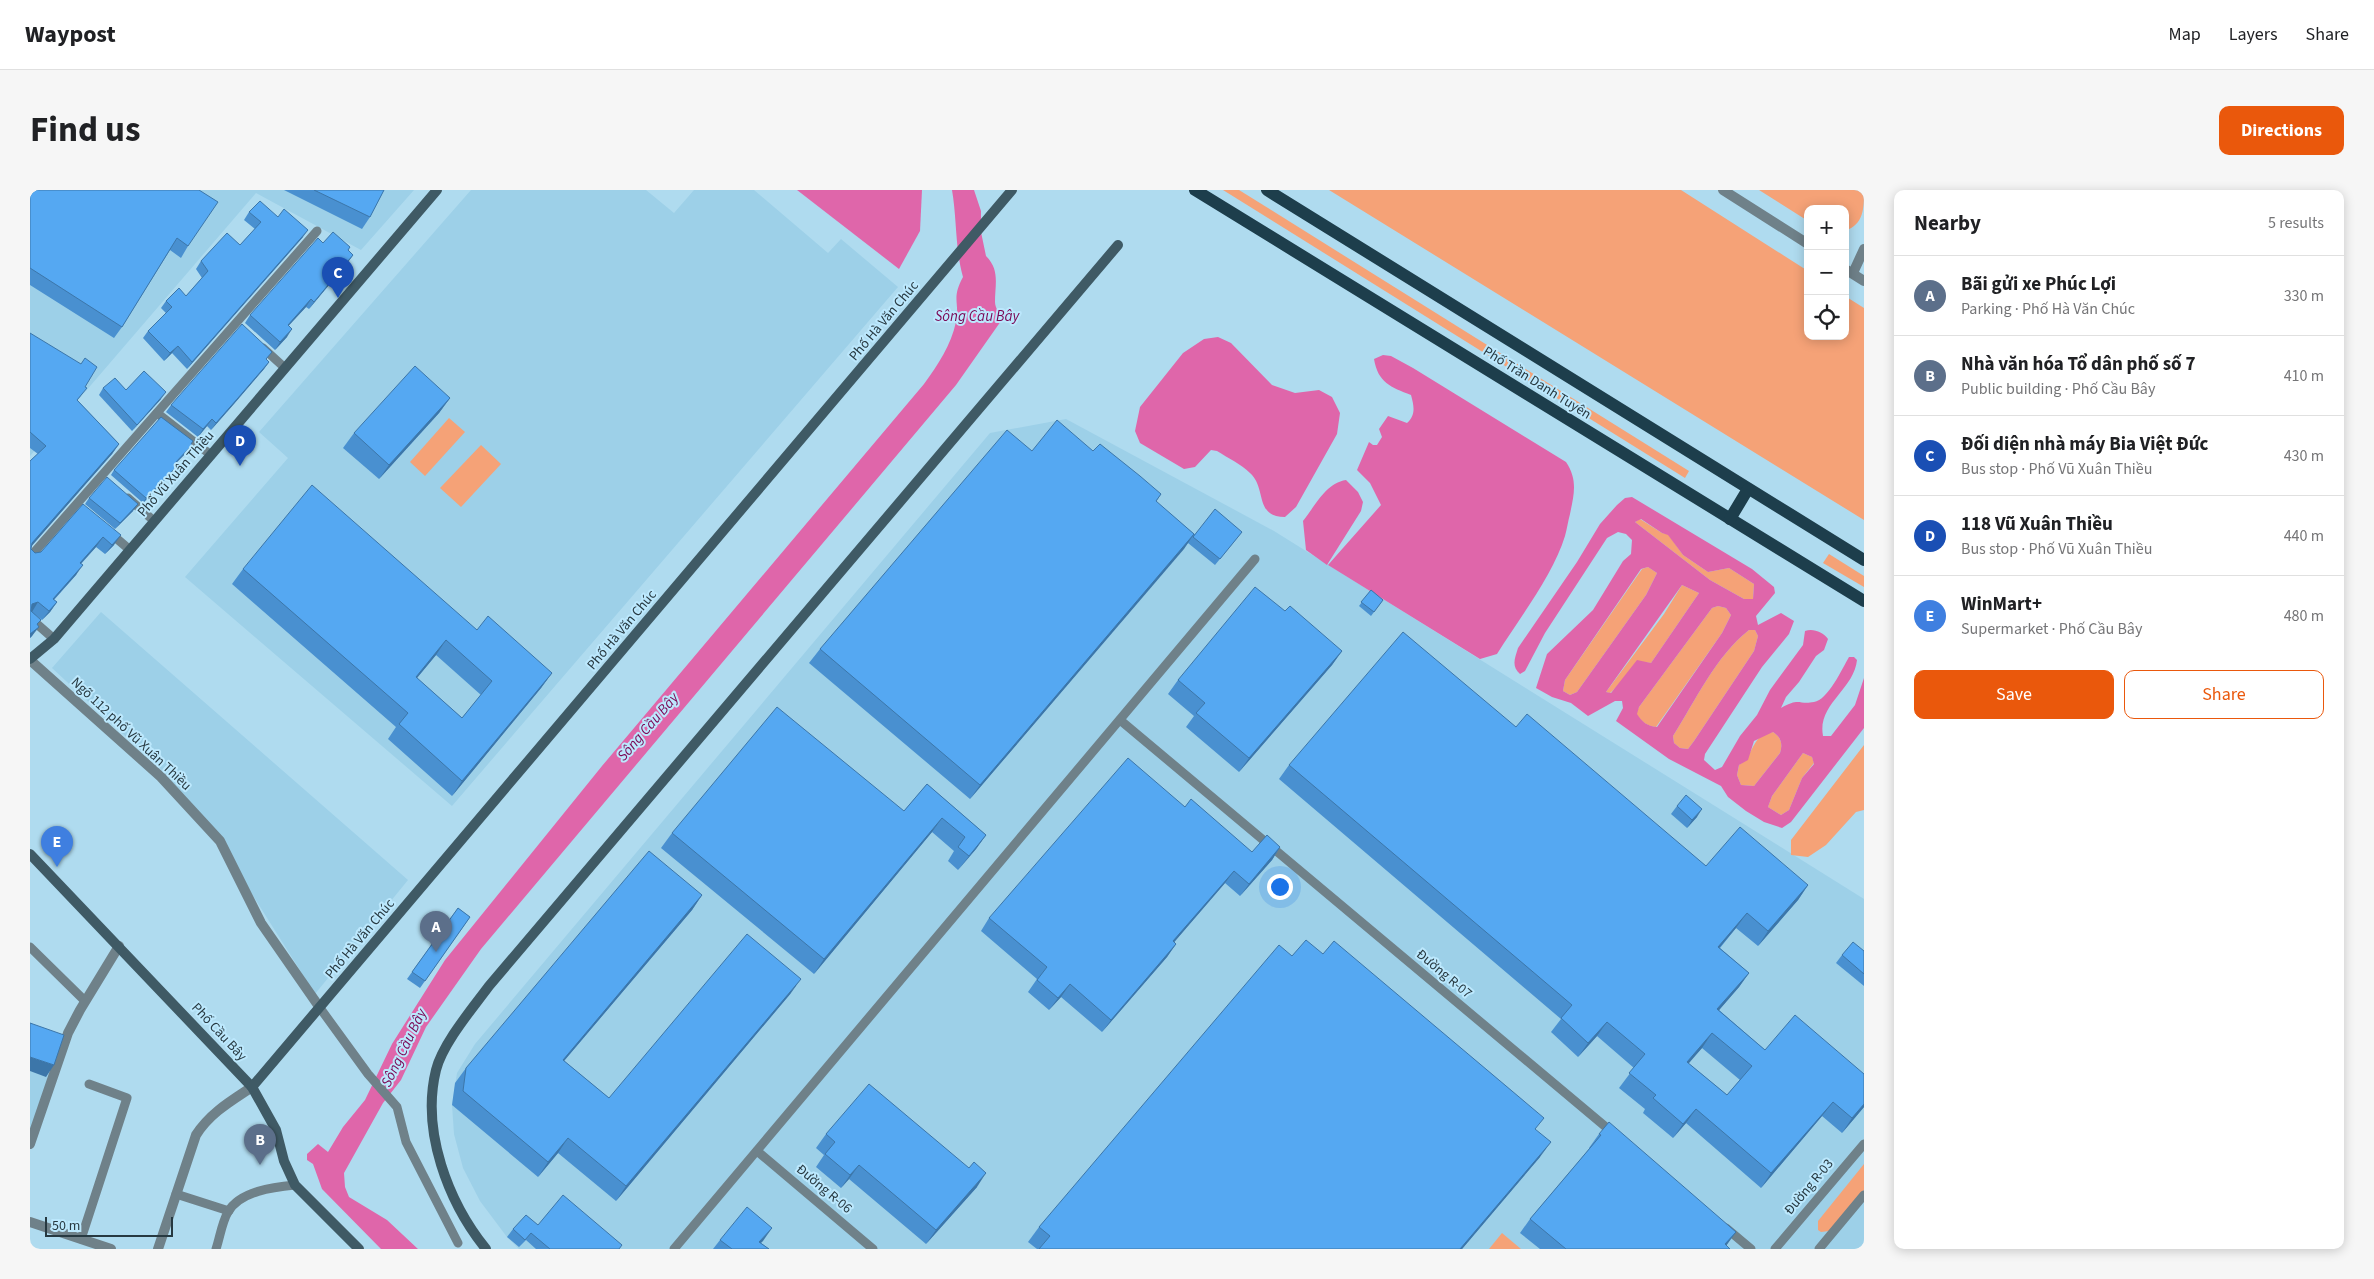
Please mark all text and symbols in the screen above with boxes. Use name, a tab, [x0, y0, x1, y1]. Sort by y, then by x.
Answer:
text: Waypost	[25, 17, 116, 52]
text: Map	[2169, 22, 2201, 47]
text: Layers	[2229, 22, 2278, 47]
text: Share	[2306, 22, 2349, 47]
text: Find us	[30, 105, 140, 155]
button: Directions	[2219, 106, 2344, 155]
map controls	[1804, 205, 1849, 340]
button: +	[1804, 205, 1849, 250]
text: Nearby	[1914, 208, 1981, 238]
text: 5 results	[2268, 212, 2324, 234]
button: −	[1804, 250, 1849, 295]
pin: C	[322, 257, 354, 298]
text: Bãi gửi xe Phúc Lợi	[1961, 271, 2116, 298]
street label: Phố Hà Văn Chúc	[845, 276, 924, 365]
text: A	[1925, 285, 1935, 307]
text: 330 m	[2284, 285, 2324, 307]
button: locate	[1804, 295, 1849, 340]
text: Parking · Phố Hà Văn Chúc	[1961, 298, 2135, 320]
water label: Sông Cầu Bây	[935, 306, 1021, 327]
street label: Phố Trần Danh Tuyên	[1479, 342, 1595, 424]
text: Nhà văn hóa Tổ dân phố số 7	[1961, 351, 2195, 378]
text: B	[1925, 365, 1935, 387]
text: 410 m	[2284, 365, 2324, 387]
text: Public building · Phố Cầu Bây	[1961, 378, 2155, 400]
pin: D	[224, 425, 256, 466]
street label: Phố Vũ Xuân Thiều	[133, 427, 219, 521]
text: Đối diện nhà máy Bia Việt Đức	[1961, 431, 2208, 458]
text: C	[1925, 445, 1935, 467]
text: 430 m	[2284, 445, 2324, 467]
text: Bus stop · Phố Vũ Xuân Thiều	[1961, 458, 2152, 480]
text: 118 Vũ Xuân Thiều	[1961, 511, 2113, 538]
text: D	[1925, 525, 1935, 547]
text: 440 m	[2284, 525, 2324, 547]
text: Bus stop · Phố Vũ Xuân Thiều	[1961, 538, 2152, 560]
street label: Phố Hà Văn Chúc	[583, 585, 662, 674]
text: WinMart+	[1961, 591, 2042, 618]
text: E	[1926, 605, 1934, 627]
text: 480 m	[2284, 605, 2324, 627]
text: Supermarket · Phố Cầu Bây	[1961, 618, 2142, 640]
button: Save	[1914, 670, 2114, 719]
button: Share	[2124, 670, 2324, 719]
street label: Ngõ 112 phố Vũ Xuân Thiều	[66, 673, 196, 795]
water label: Sông Cầu Bây	[612, 687, 685, 766]
pin: E	[41, 826, 73, 867]
your location	[1267, 874, 1293, 900]
street label: Phố Hà Văn Chúc	[321, 894, 400, 983]
pin: A	[420, 911, 452, 952]
street label: Đường R-07	[1412, 945, 1476, 1003]
street label: Phố Cầu Bây	[187, 998, 252, 1066]
water label: Sông Cầu Bây	[376, 1004, 433, 1091]
pin: B	[244, 1124, 276, 1165]
street label: Đường R-03	[1780, 1155, 1838, 1219]
street label: Đường R-06	[792, 1160, 856, 1218]
scale bar	[45, 1214, 172, 1237]
text: 50 m	[52, 1216, 80, 1236]

